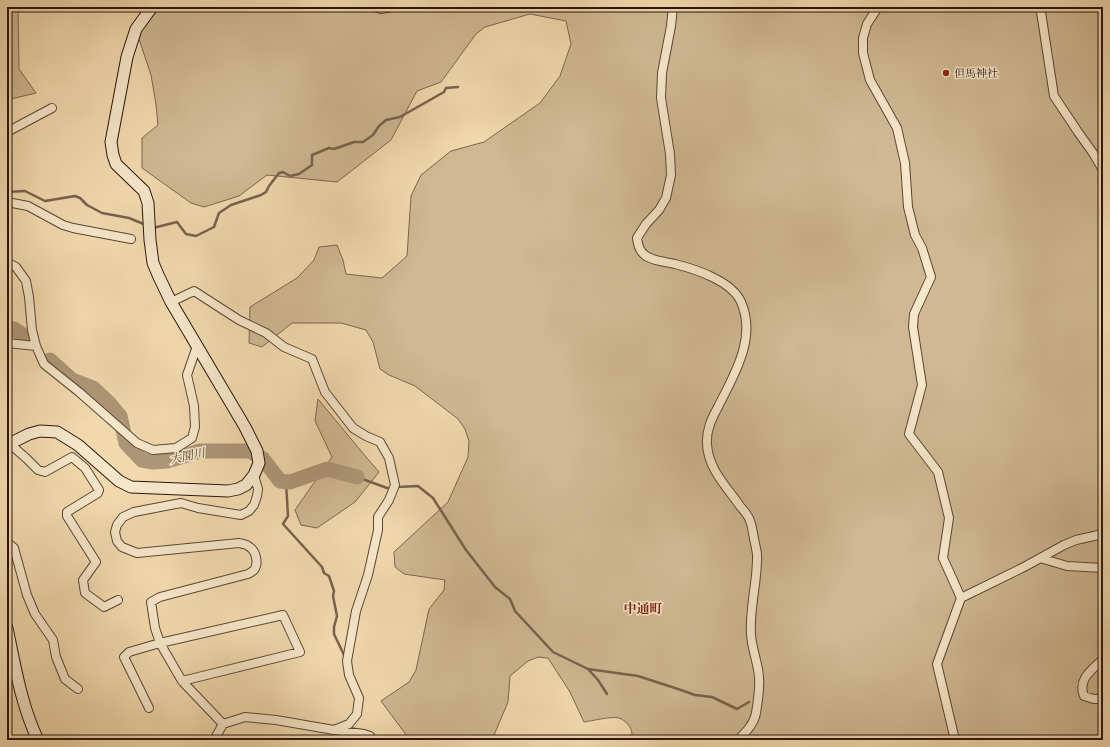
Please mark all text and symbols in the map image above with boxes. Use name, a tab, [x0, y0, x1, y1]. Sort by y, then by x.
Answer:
place label: 但馬神社	[954, 66, 998, 80]
marker: 但馬神社	[941, 68, 951, 78]
water label: 大聞川	[168, 444, 208, 467]
district label: 中通町	[623, 600, 663, 616]

